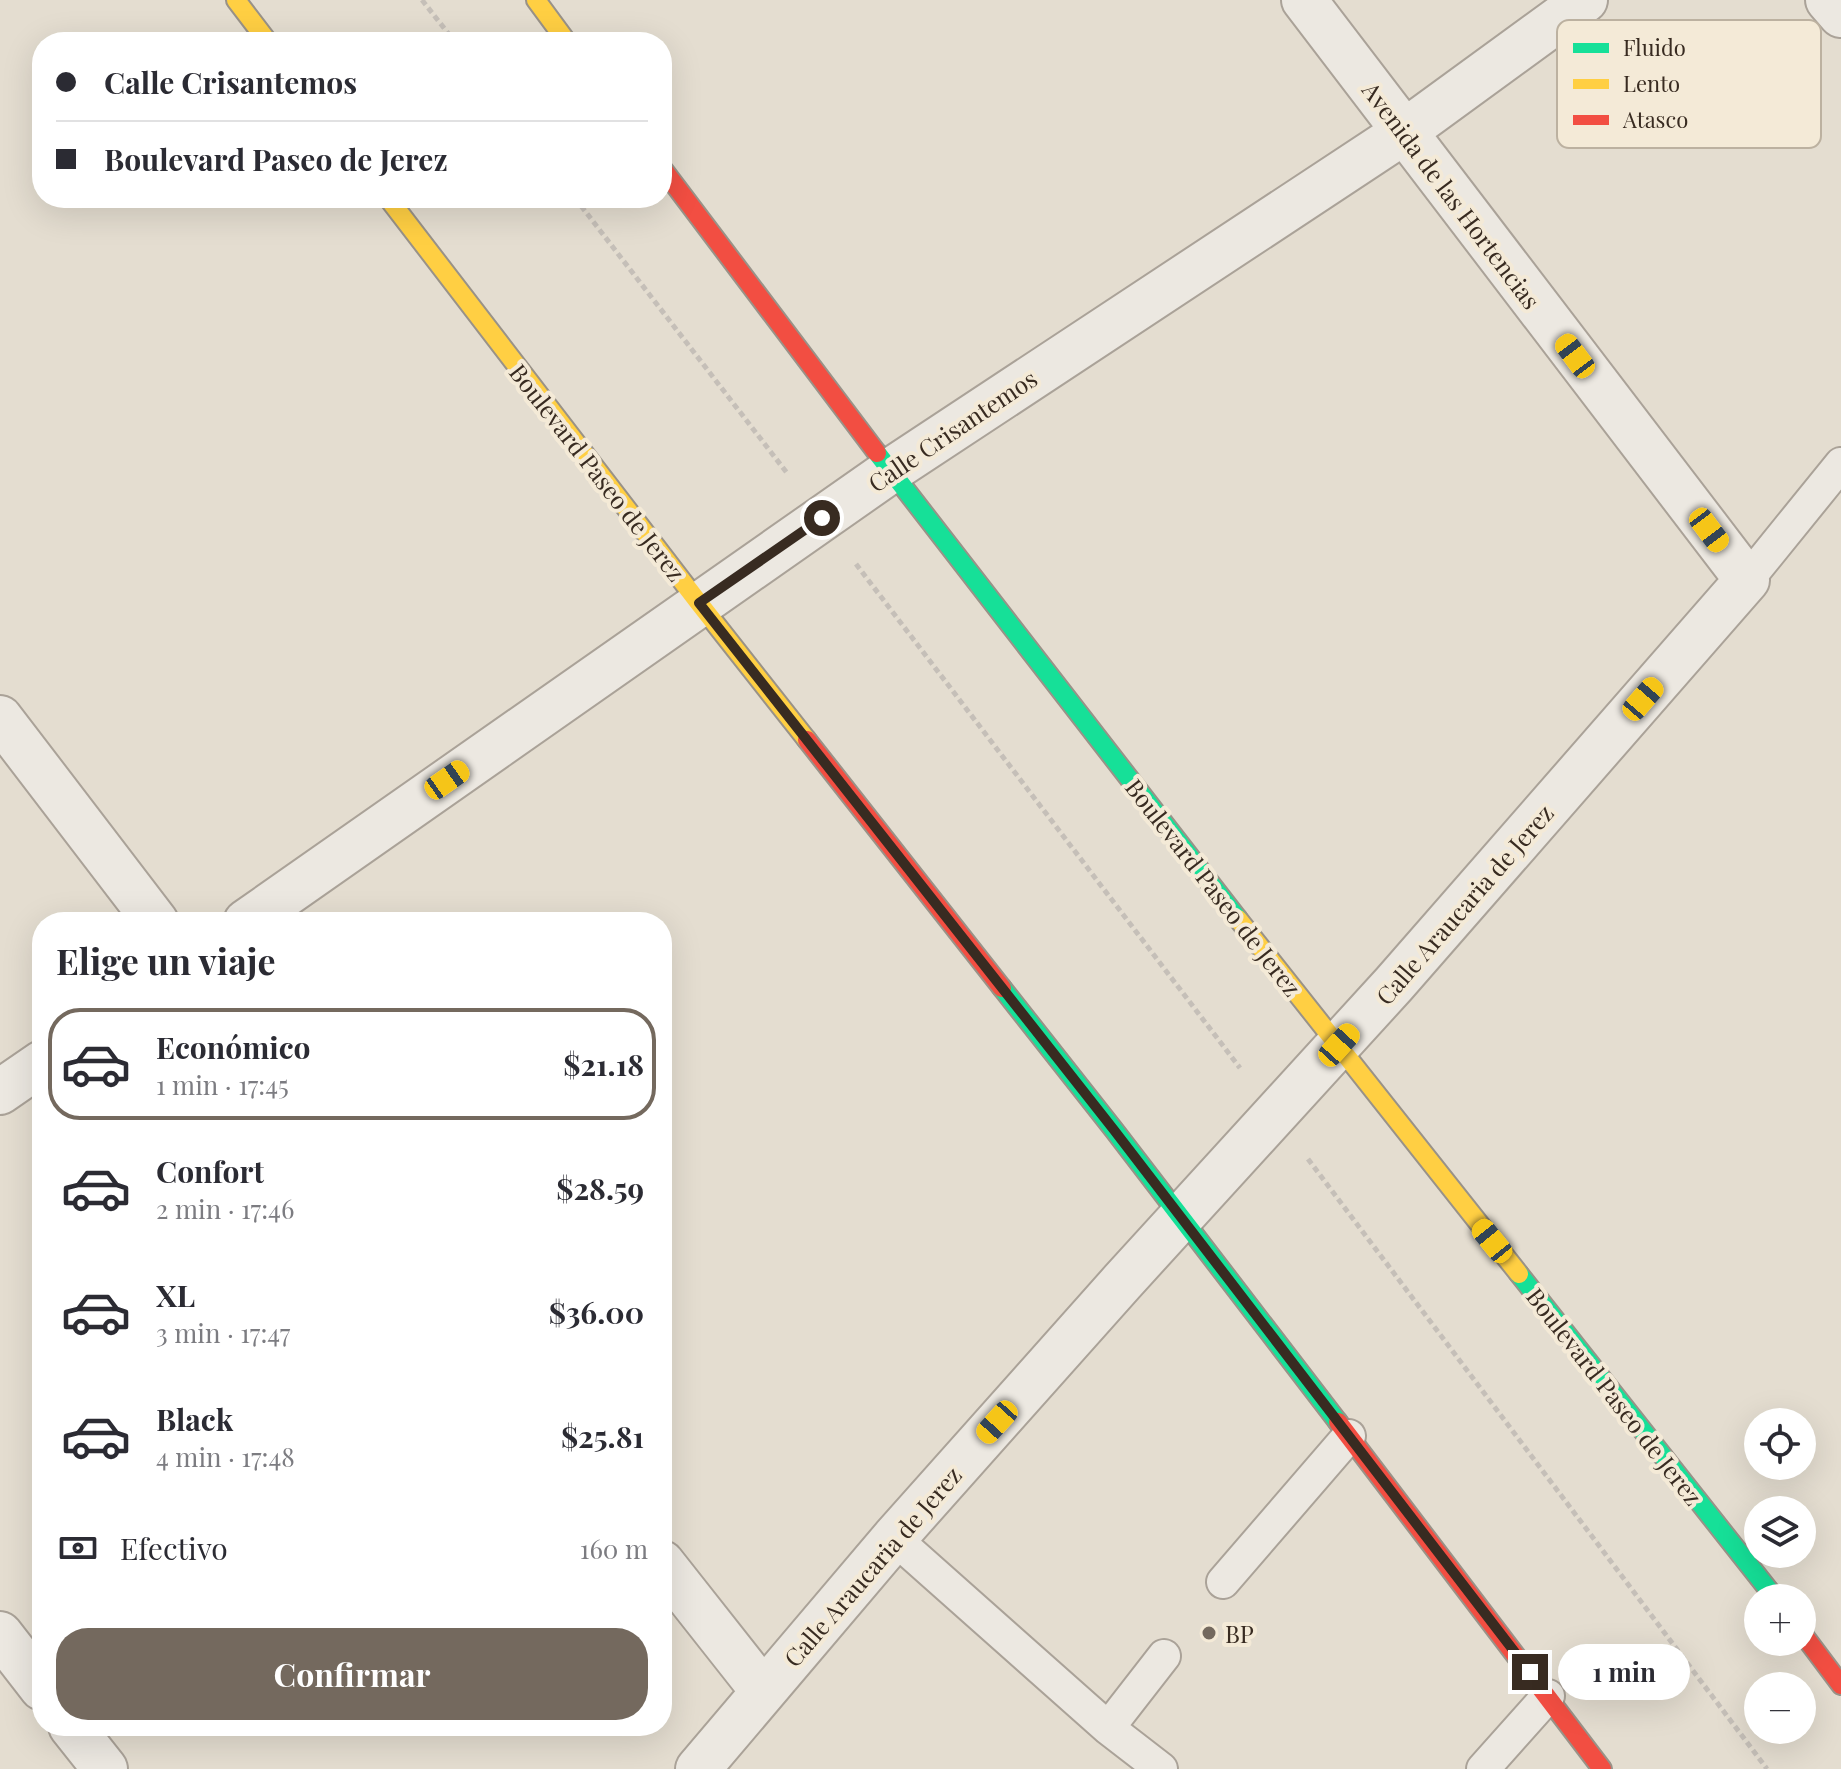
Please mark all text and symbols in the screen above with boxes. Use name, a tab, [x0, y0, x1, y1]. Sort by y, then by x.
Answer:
legend	[1557, 20, 1821, 148]
text: Fluido	[1623, 32, 1686, 62]
text: Calle Crisantemos	[104, 62, 357, 102]
text: Lento	[1623, 68, 1680, 98]
street label: Avenida de las Hortencias	[1355, 74, 1548, 315]
text: Atasco	[1622, 104, 1688, 134]
text: Boulevard Paseo de Jerez	[104, 139, 448, 179]
car	[1551, 330, 1599, 382]
street label: Boulevard Paseo de Jerez	[503, 357, 693, 587]
street label: Calle Crisantemos	[861, 362, 1043, 498]
route start	[804, 500, 840, 536]
car	[1685, 504, 1733, 556]
car	[1618, 673, 1668, 725]
car	[420, 756, 474, 804]
street label: Boulevard Paseo de Jerez	[1119, 772, 1309, 1002]
street label: Calle Araucaria de Jerez	[1368, 797, 1560, 1011]
text: Elige un viaje	[56, 936, 276, 984]
car	[1314, 1019, 1364, 1071]
text: Económico	[156, 1027, 311, 1067]
icon: car	[60, 1028, 132, 1100]
text: $21.18	[563, 1044, 644, 1084]
text: 1 min · 17:45	[156, 1067, 289, 1102]
text: Confort	[156, 1151, 264, 1191]
icon: car	[60, 1152, 132, 1224]
text: $28.59	[556, 1168, 644, 1208]
text: 2 min · 17:46	[156, 1191, 294, 1226]
car	[1468, 1215, 1516, 1267]
text: XL	[156, 1275, 195, 1315]
icon: car	[60, 1276, 132, 1348]
street label: Boulevard Paseo de Jerez	[1520, 1281, 1710, 1511]
text: $36.00	[549, 1292, 644, 1332]
text: 3 min · 17:47	[156, 1315, 290, 1350]
car	[972, 1396, 1022, 1448]
text: Black	[156, 1399, 233, 1439]
icon: car	[60, 1400, 132, 1472]
map controls	[1744, 1408, 1816, 1744]
button: locate	[1744, 1408, 1816, 1480]
text: $25.81	[561, 1416, 644, 1456]
text: 4 min · 17:48	[156, 1439, 295, 1474]
street label: Calle Araucaria de Jerez	[776, 1459, 968, 1673]
button: layers	[1744, 1496, 1816, 1568]
icon: cash	[56, 1526, 100, 1570]
text: Efectivo	[120, 1528, 228, 1568]
text: 160 m	[580, 1531, 648, 1566]
button: +	[1744, 1584, 1816, 1656]
place label: BP	[1225, 1617, 1254, 1649]
marker: BP	[1200, 1624, 1218, 1642]
button: Confirmar	[56, 1628, 648, 1720]
callout: 1 min	[1558, 1644, 1690, 1700]
route end	[1512, 1654, 1548, 1690]
text: 1 min	[1592, 1654, 1656, 1689]
button: −	[1744, 1672, 1816, 1744]

